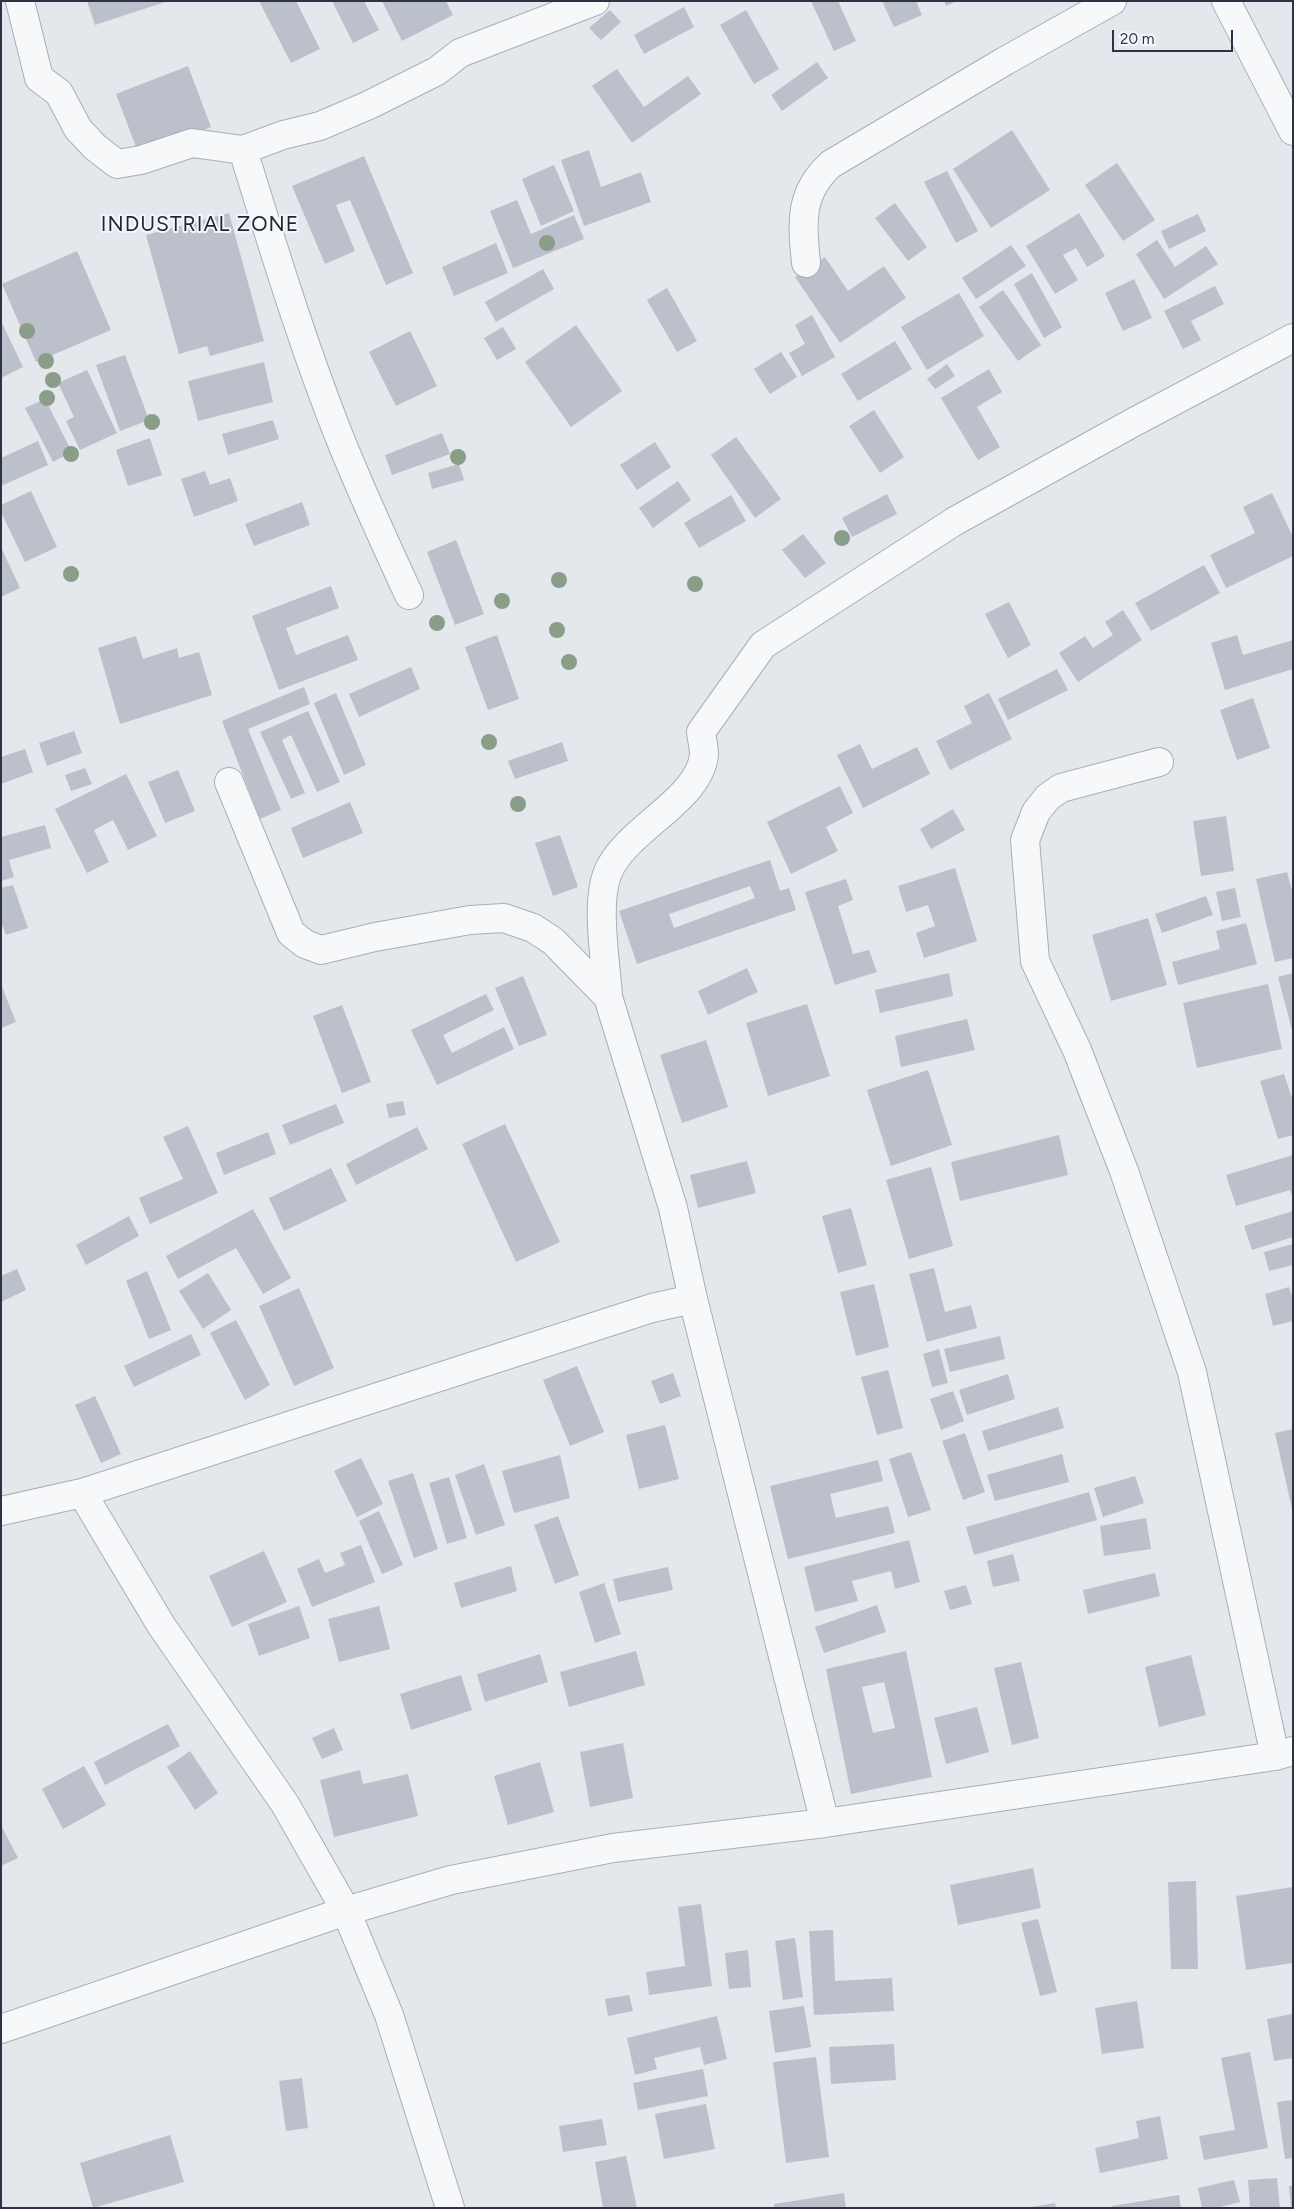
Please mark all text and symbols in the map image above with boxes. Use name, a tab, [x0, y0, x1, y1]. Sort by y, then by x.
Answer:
scale bar	[1114, 20, 1235, 52]
text: 20 m	[1120, 30, 1154, 48]
district label: INDUSTRIAL ZONE	[99, 212, 301, 238]

